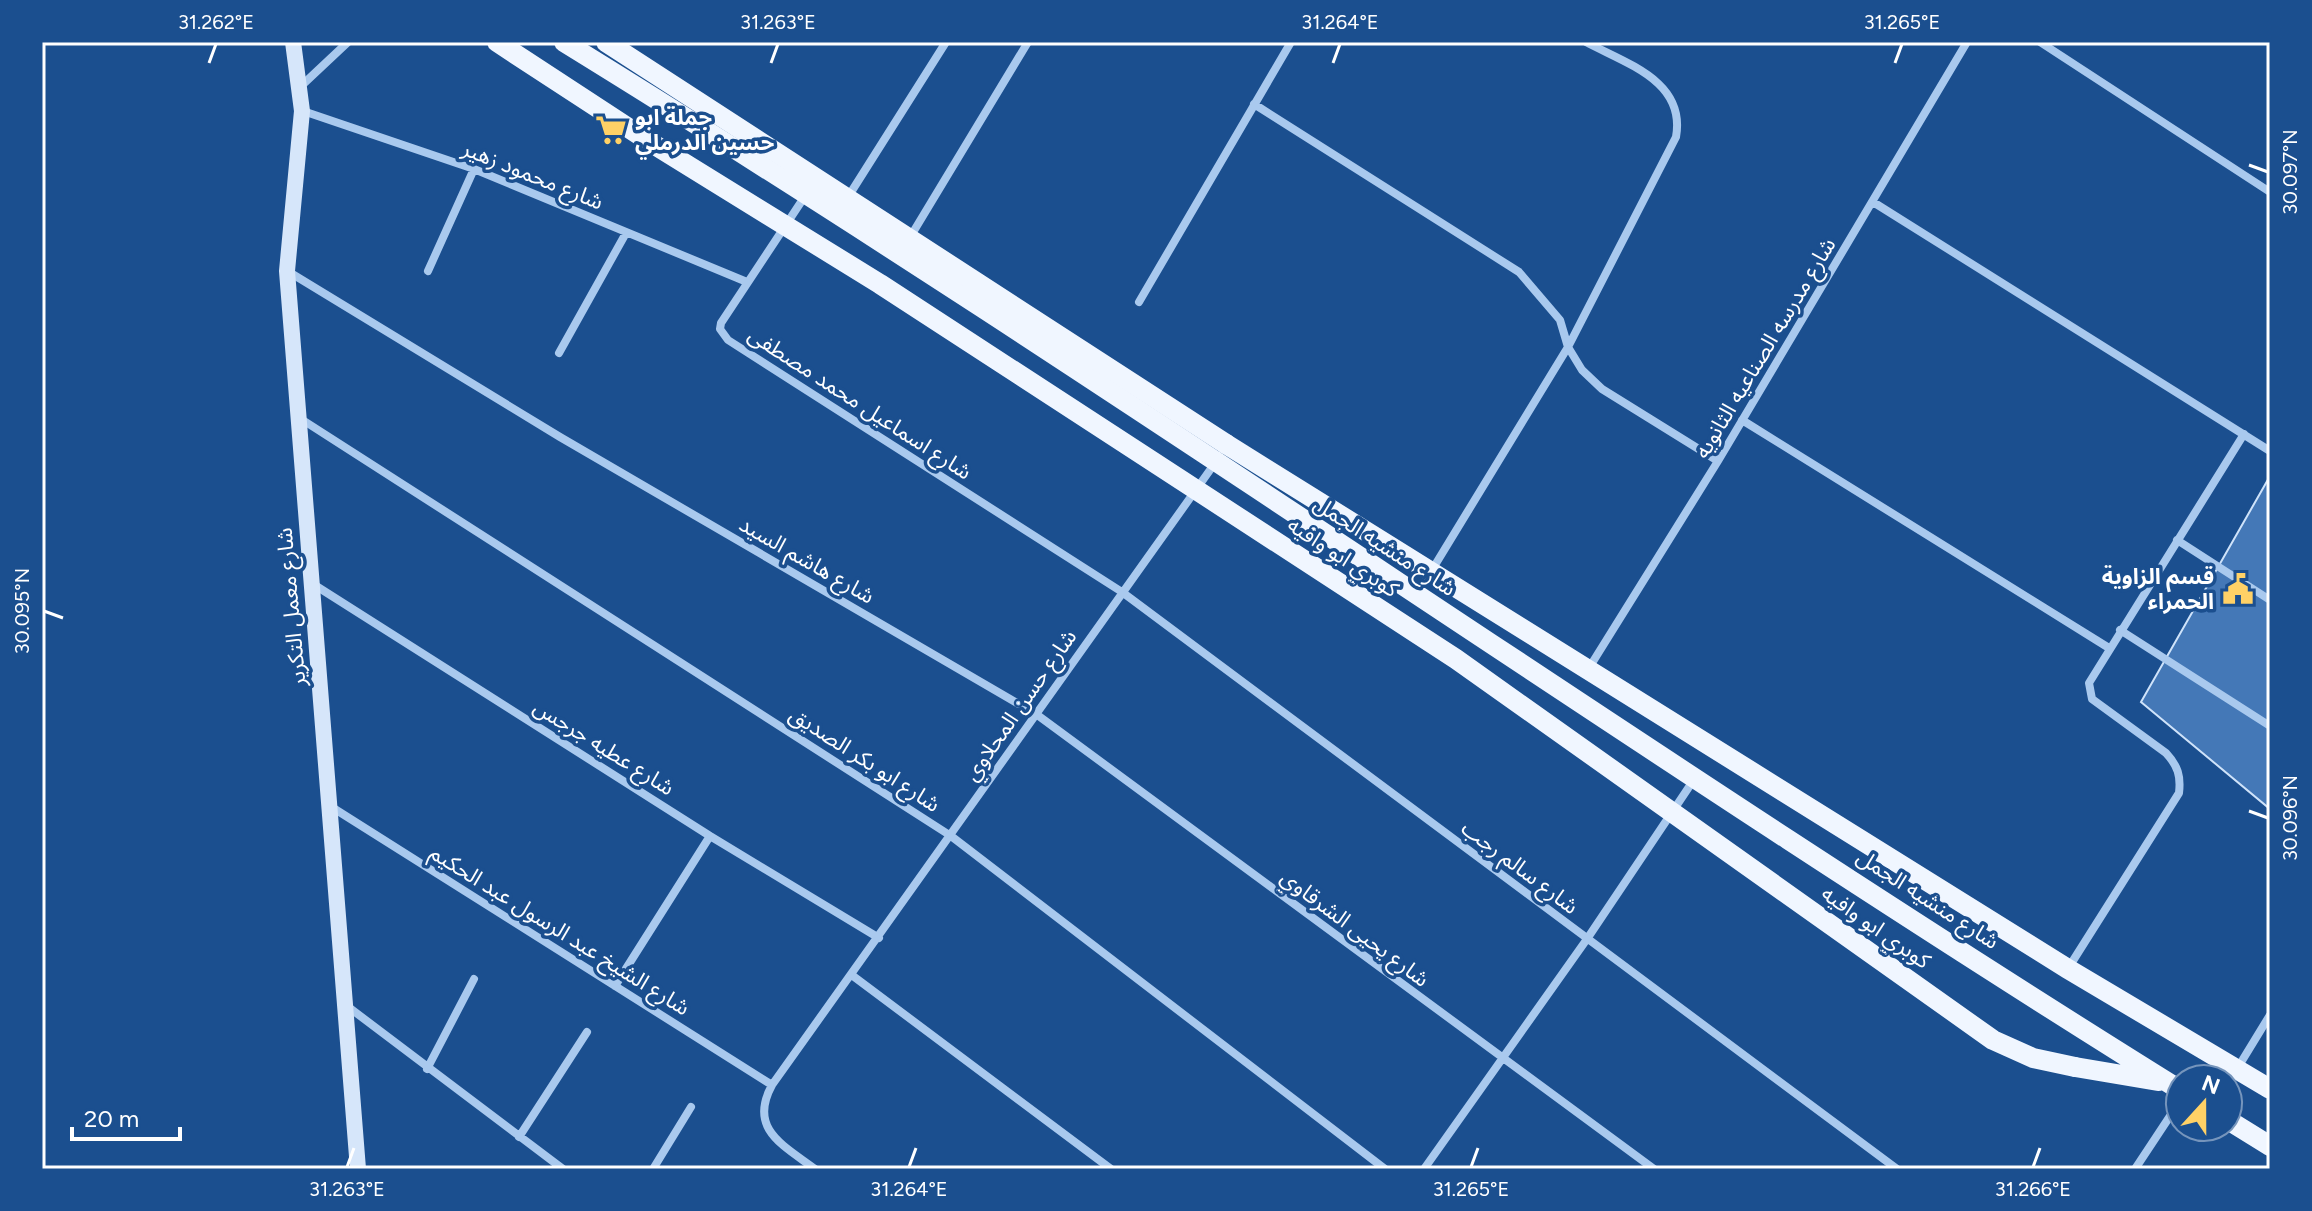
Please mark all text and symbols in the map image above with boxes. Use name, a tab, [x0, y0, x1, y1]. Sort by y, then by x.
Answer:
text: 31.262°E	[178, 10, 254, 34]
text: 31.263°E	[740, 10, 816, 34]
text: 31.264°E	[1301, 10, 1379, 34]
text: 31.265°E	[1864, 10, 1940, 34]
place label: جملة ابو حسين الدرملي	[635, 104, 775, 160]
supermarket icon: جملة ابو حسين الدرملي	[594, 113, 628, 147]
text: 30.097°N	[2278, 129, 2302, 215]
street label: شارع محمود زهير	[457, 134, 607, 218]
street label: شارع مدرسه الصناعيه الثانويه	[1688, 233, 1844, 465]
street label: شارع اسماعيل محمد مصطفى	[741, 321, 977, 488]
street label: شارع منشيه الجمل	[1307, 490, 1461, 605]
street label: شارع هاشم السيد	[733, 510, 880, 612]
street label: كوبري ابو وافيه	[1281, 511, 1404, 606]
street label: شارع معمل التكرير	[271, 526, 314, 688]
place label: قسم الزاوية الحمراء	[2102, 563, 2214, 615]
text: 30.095°N	[10, 568, 34, 654]
public building icon: قسم الزاوية الحمراء	[2221, 572, 2255, 606]
street label: شارع حسن المحلاوي	[958, 624, 1085, 788]
street label: شارع عطيه جرجس	[527, 693, 679, 804]
street label: شارع ابو بكر الصديق	[783, 700, 945, 820]
text: 30.096°N	[2278, 775, 2302, 861]
street label: شارع سالم رجب	[1454, 814, 1584, 922]
street label: شارع الشيخ عبد الرسول عبد الحكيم	[423, 839, 695, 1024]
street label: شارع منشيه الجمل	[1850, 843, 2004, 958]
street label: شارع يحيى الشرقاوي	[1273, 863, 1435, 995]
street label: كوبري ابو وافيه	[1814, 880, 1937, 978]
north arrow	[2164, 1063, 2244, 1143]
text: N	[2198, 1069, 2224, 1100]
scale bar	[72, 1091, 180, 1141]
text: 20 m	[84, 1104, 139, 1133]
text: 31.263°E	[309, 1177, 385, 1201]
text: 31.264°E	[870, 1177, 948, 1201]
text: 31.265°E	[1433, 1177, 1509, 1201]
text: 31.266°E	[1995, 1177, 2071, 1201]

